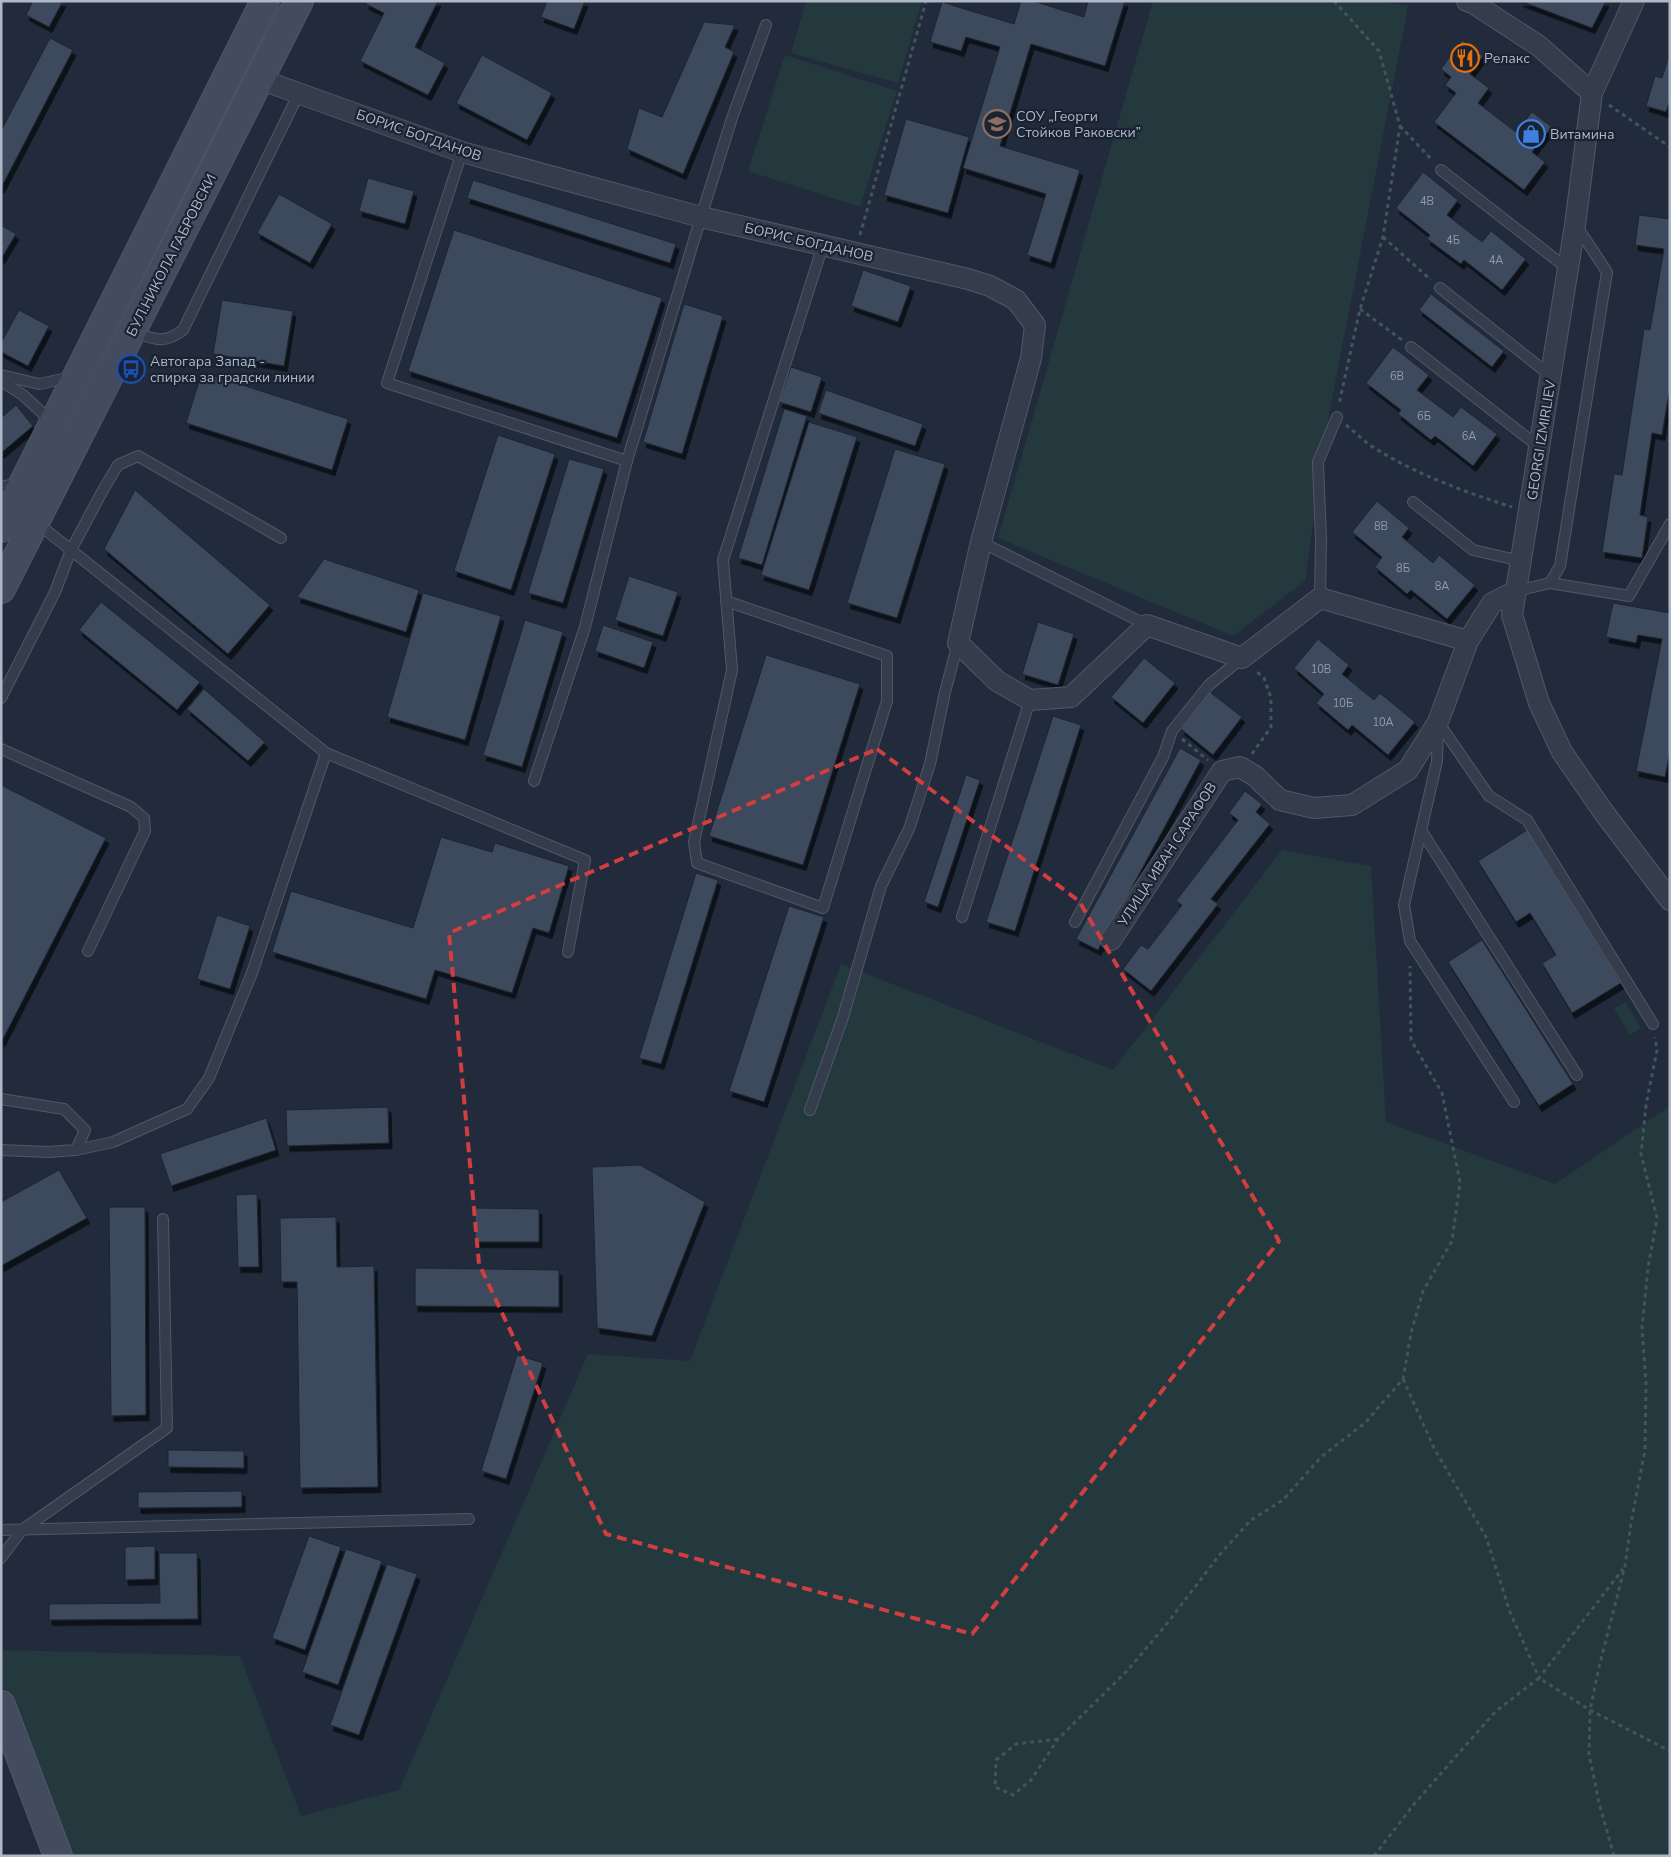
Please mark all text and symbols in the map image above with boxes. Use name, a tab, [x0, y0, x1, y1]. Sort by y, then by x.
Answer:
restaurant icon: Релакс	[1450, 43, 1480, 73]
place label: Релакс	[1484, 49, 1530, 68]
street label: БОРИС БОГДАНОВ	[354, 105, 484, 166]
place label: СОУ „Георги Стойков Раковски”	[1016, 107, 1141, 142]
school or university icon: СОУ „Георги Стойков Раковски”	[982, 109, 1012, 139]
shop icon: Витамина	[1516, 119, 1546, 149]
place label: Витамина	[1550, 125, 1615, 144]
street label: БУЛ.НИКОЛА ГАБРОВСКИ	[122, 171, 221, 340]
house number: 4В	[1420, 194, 1434, 209]
street label: БОРИС БОГДАНОВ	[743, 218, 875, 267]
house number: 4Б	[1446, 233, 1460, 248]
house number: 4А	[1489, 253, 1503, 268]
place label: Автогара Запад - спирка за градски линии	[150, 352, 315, 387]
bus stop icon: Автогара Запад - спирка за градски линии	[116, 354, 146, 384]
house number: 6В	[1390, 369, 1404, 384]
street label: GEORGI IZMIRLIEV	[1523, 378, 1560, 501]
house number: 6Б	[1417, 409, 1431, 424]
house number: 6А	[1462, 429, 1476, 444]
house number: 8В	[1374, 519, 1388, 534]
house number: 8Б	[1396, 561, 1410, 576]
house number: 8А	[1435, 579, 1449, 594]
house number: 10В	[1311, 662, 1331, 677]
house number: 10Б	[1333, 696, 1353, 711]
house number: 10А	[1372, 715, 1394, 730]
street label: УЛИЦА ИВАН САРАФОВ	[1113, 779, 1221, 931]

